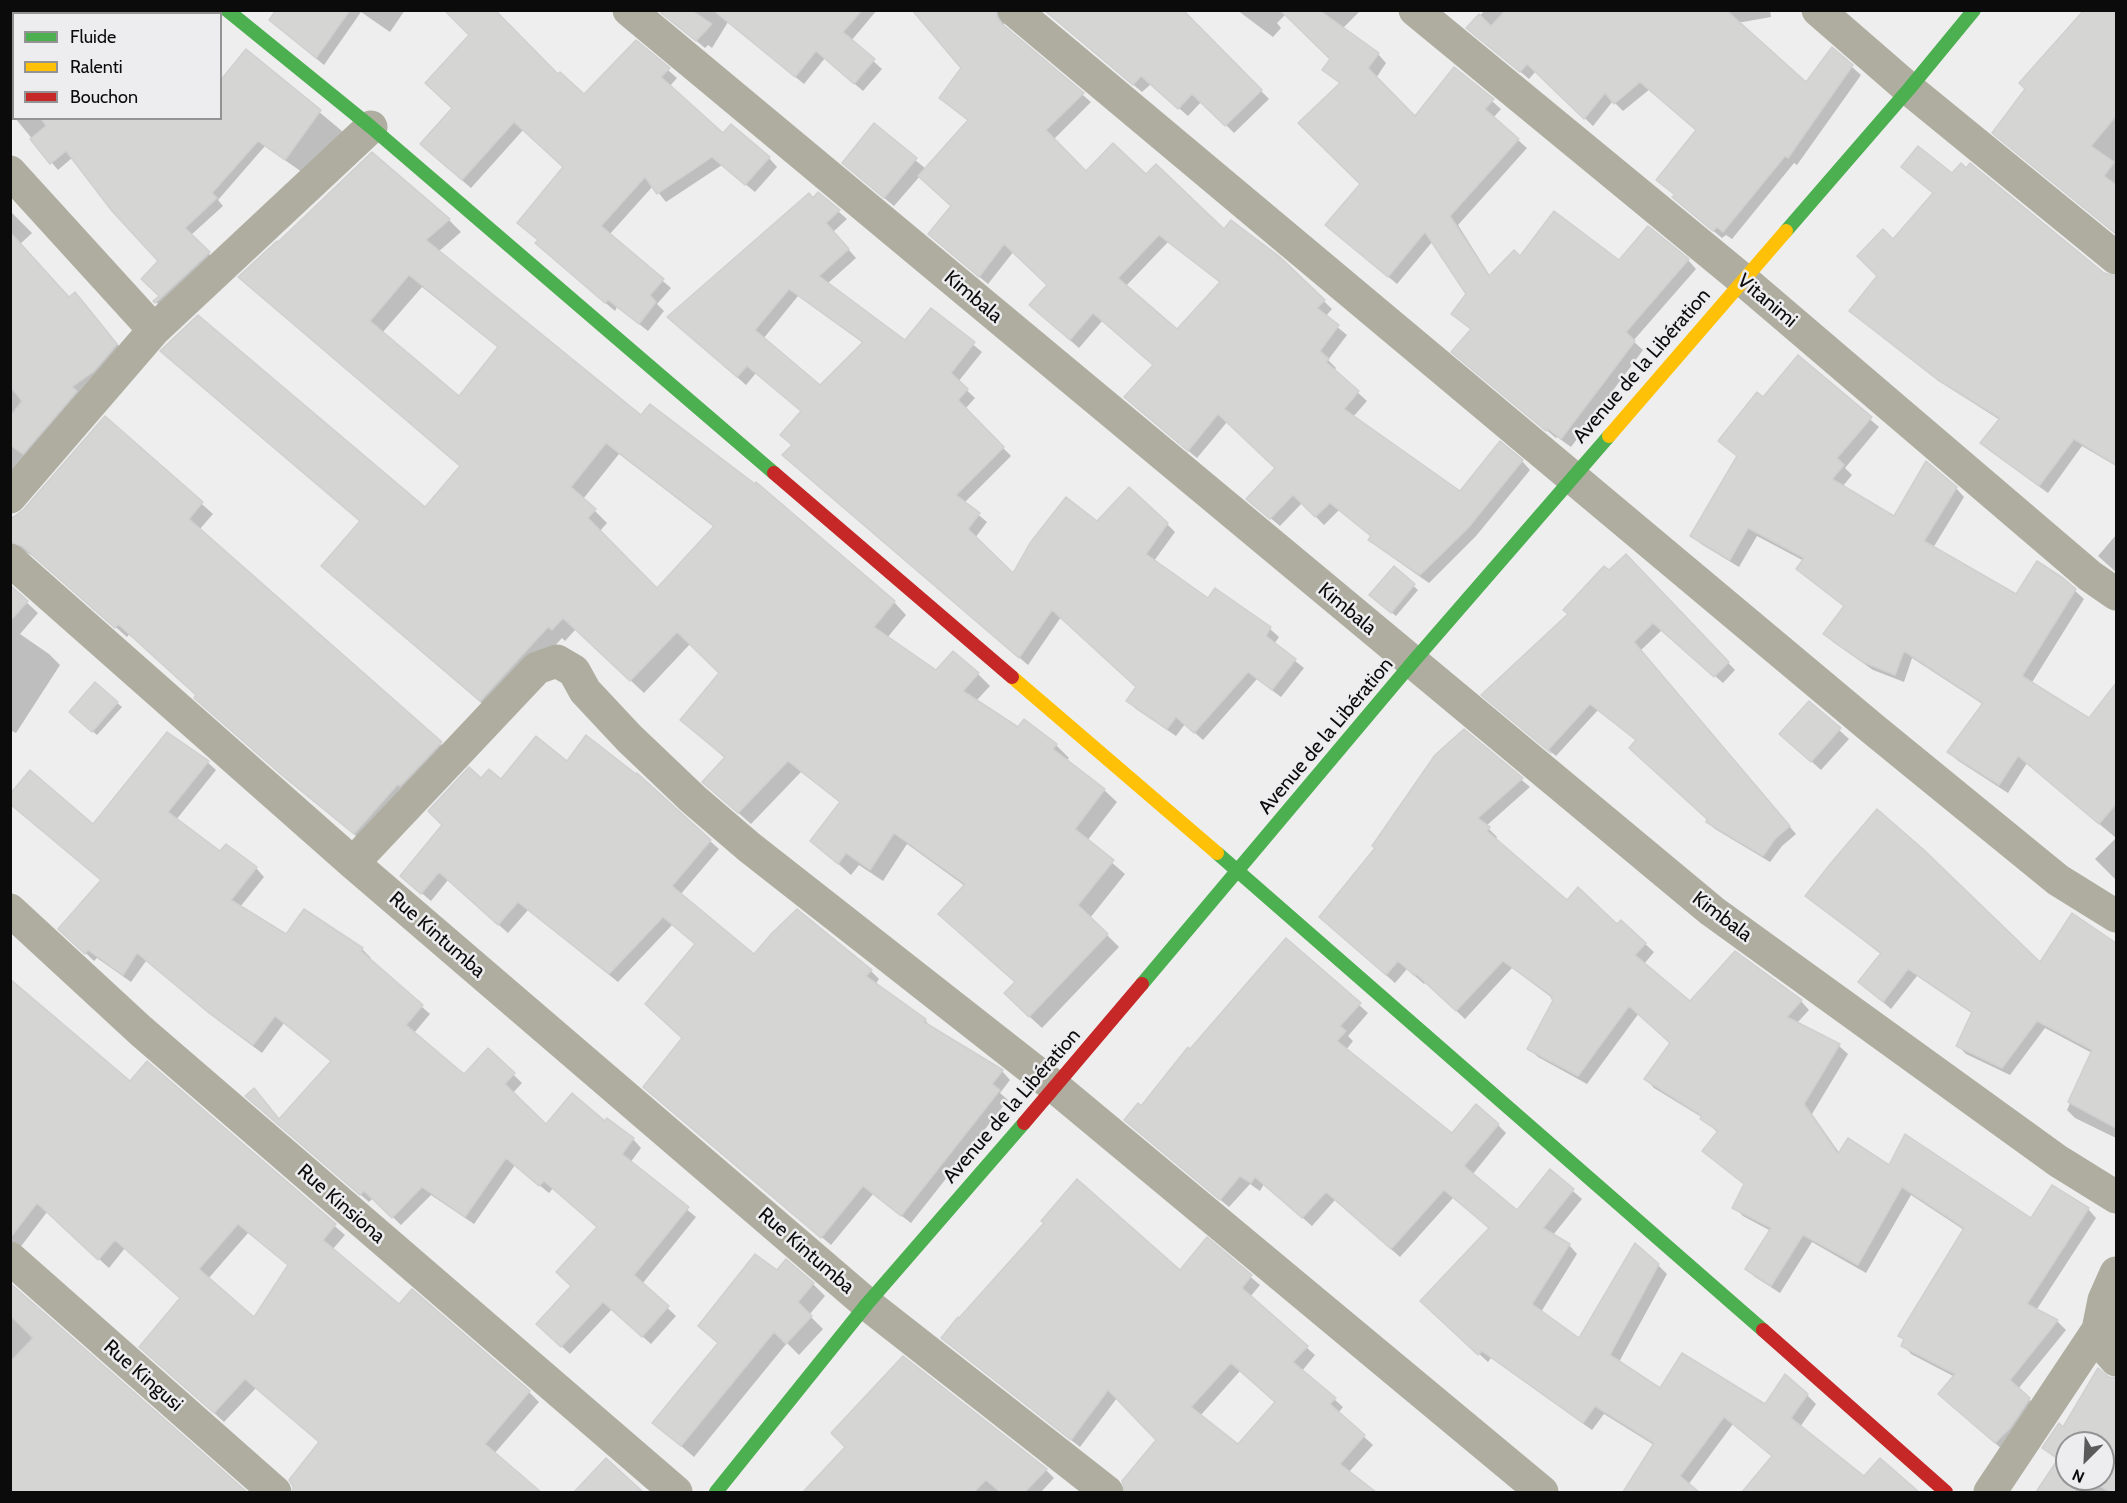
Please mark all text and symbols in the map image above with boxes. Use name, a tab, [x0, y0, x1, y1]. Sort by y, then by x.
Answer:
legend	[12, 12, 222, 120]
text: Fluide	[70, 26, 116, 48]
text: Ralenti	[70, 56, 123, 78]
text: Bouchon	[70, 86, 138, 108]
street label: Kimbala	[939, 266, 1007, 328]
street label: Vitanimi	[1732, 269, 1802, 333]
street label: Avenue de la Libération	[1568, 284, 1716, 448]
street label: Kimbala	[1313, 578, 1381, 640]
street label: Avenue de la Libération	[1254, 653, 1398, 819]
street label: Rue Kintumba	[384, 887, 490, 983]
street label: Kimbala	[1687, 887, 1757, 947]
street label: Avenue de la Libération	[938, 1024, 1086, 1188]
street label: Rue Kinsiona	[292, 1159, 390, 1249]
street label: Rue Kintumba	[753, 1203, 859, 1299]
street label: Rue Kingusi	[98, 1335, 188, 1417]
north arrow	[2055, 1431, 2115, 1491]
text: N	[2069, 1465, 2087, 1487]

